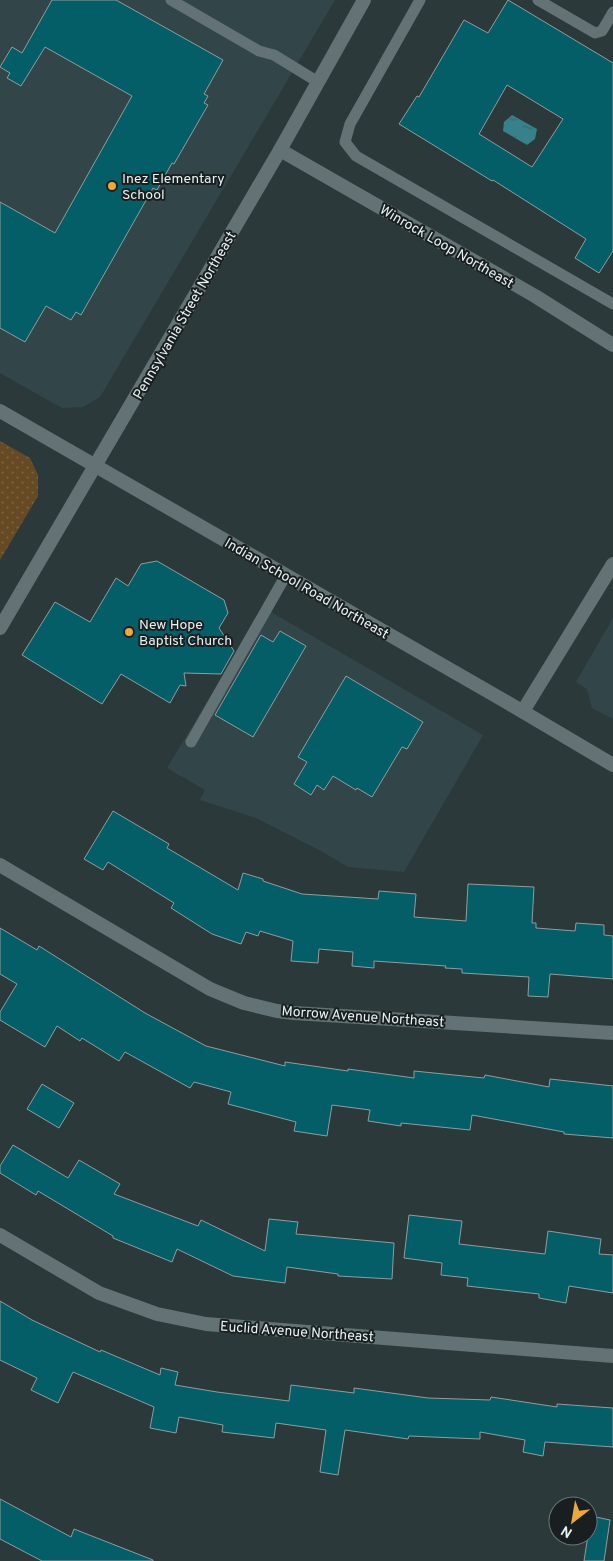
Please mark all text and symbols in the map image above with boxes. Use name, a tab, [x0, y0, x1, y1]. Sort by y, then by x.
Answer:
place label: Inez Elementary School	[122, 171, 225, 204]
marker: Inez Elementary School	[106, 180, 118, 192]
street label: Winrock Loop Northeast	[376, 202, 516, 293]
street label: Pennsylvania Street Northeast	[130, 229, 240, 403]
street label: Indian School Road Northeast	[221, 535, 391, 643]
place label: New Hope Baptist Church	[139, 617, 232, 650]
marker: New Hope Baptist Church	[123, 626, 135, 638]
street label: Morrow Avenue Northeast	[281, 1003, 445, 1032]
street label: Euclid Avenue Northeast	[219, 1319, 374, 1346]
north arrow	[548, 1496, 598, 1546]
text: N	[558, 1521, 576, 1541]

